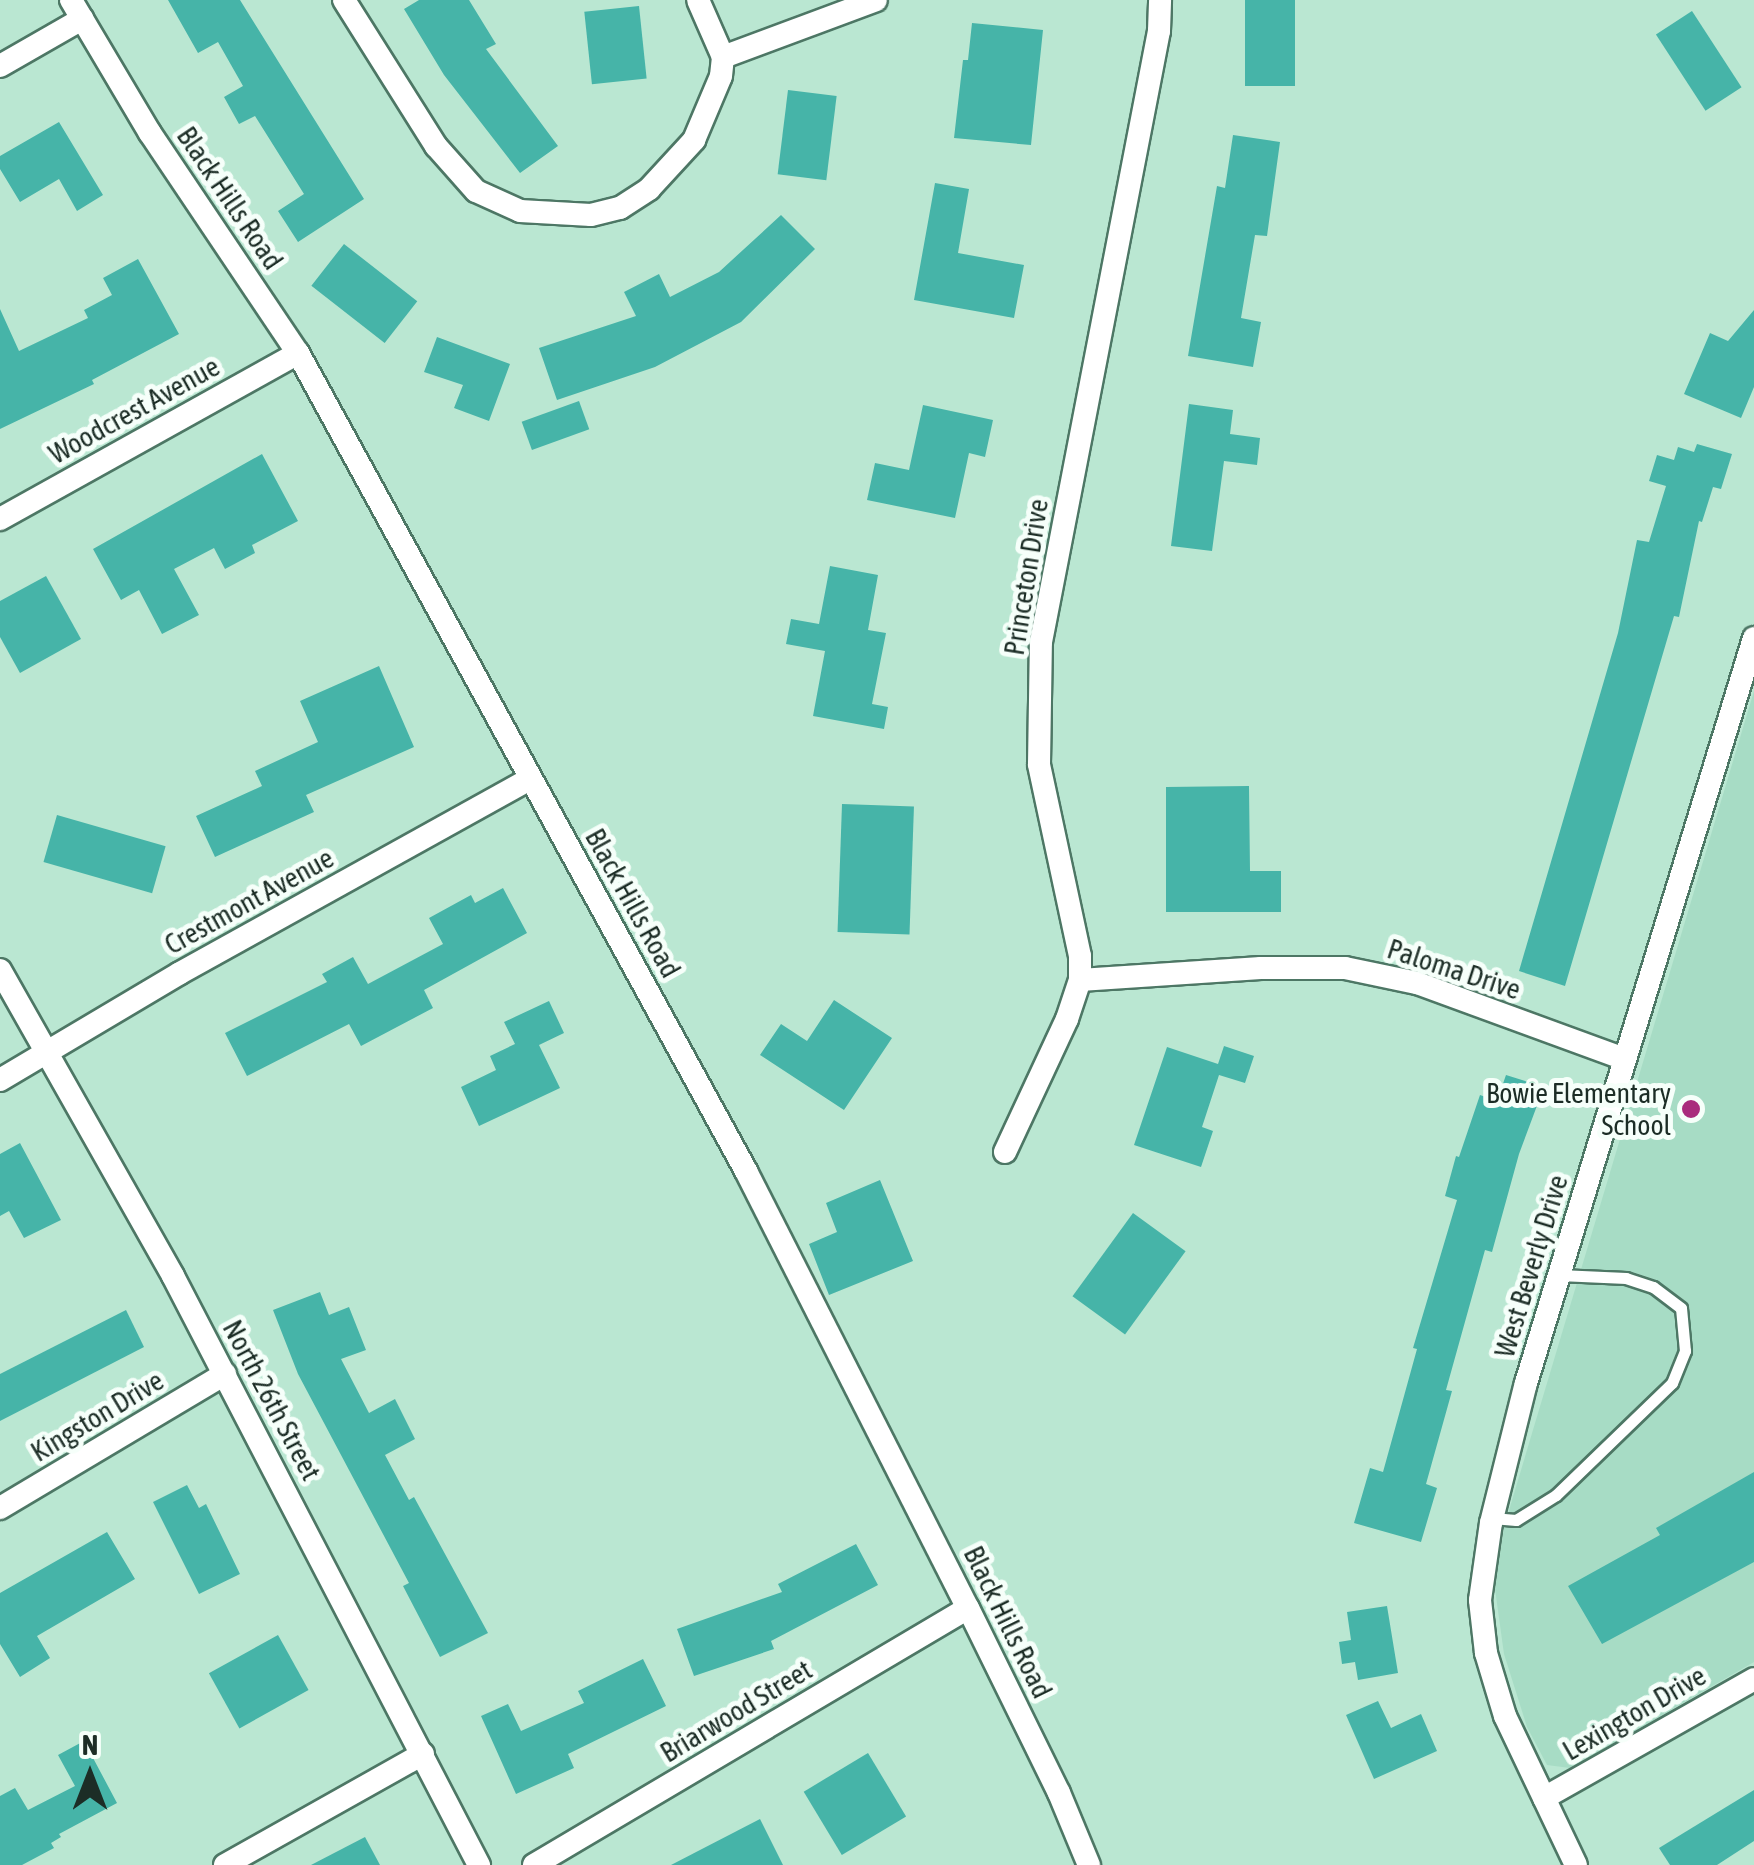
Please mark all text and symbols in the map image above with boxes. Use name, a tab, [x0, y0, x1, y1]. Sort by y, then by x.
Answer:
street label: Black Hills Road	[170, 120, 290, 276]
street label: Woodcrest Avenue	[43, 349, 225, 471]
street label: Princeton Drive	[997, 496, 1055, 658]
street label: Black Hills Road	[578, 823, 688, 983]
street label: Crestmont Avenue	[159, 841, 339, 961]
street label: Paloma Drive	[1383, 932, 1525, 1006]
place label: Bowie Elementary School	[1486, 1076, 1671, 1142]
marker: Bowie Elementary School	[1680, 1098, 1702, 1120]
street label: West Beverly Drive	[1487, 1171, 1575, 1361]
street label: North 26th Street	[216, 1314, 328, 1486]
street label: Kingston Drive	[25, 1363, 169, 1469]
street label: Black Hills Road	[957, 1541, 1059, 1703]
street label: Briarwood Street	[654, 1653, 818, 1769]
street label: Lexington Drive	[1557, 1659, 1711, 1767]
north arrow	[40, 1725, 140, 1825]
text: N	[82, 1729, 98, 1761]

